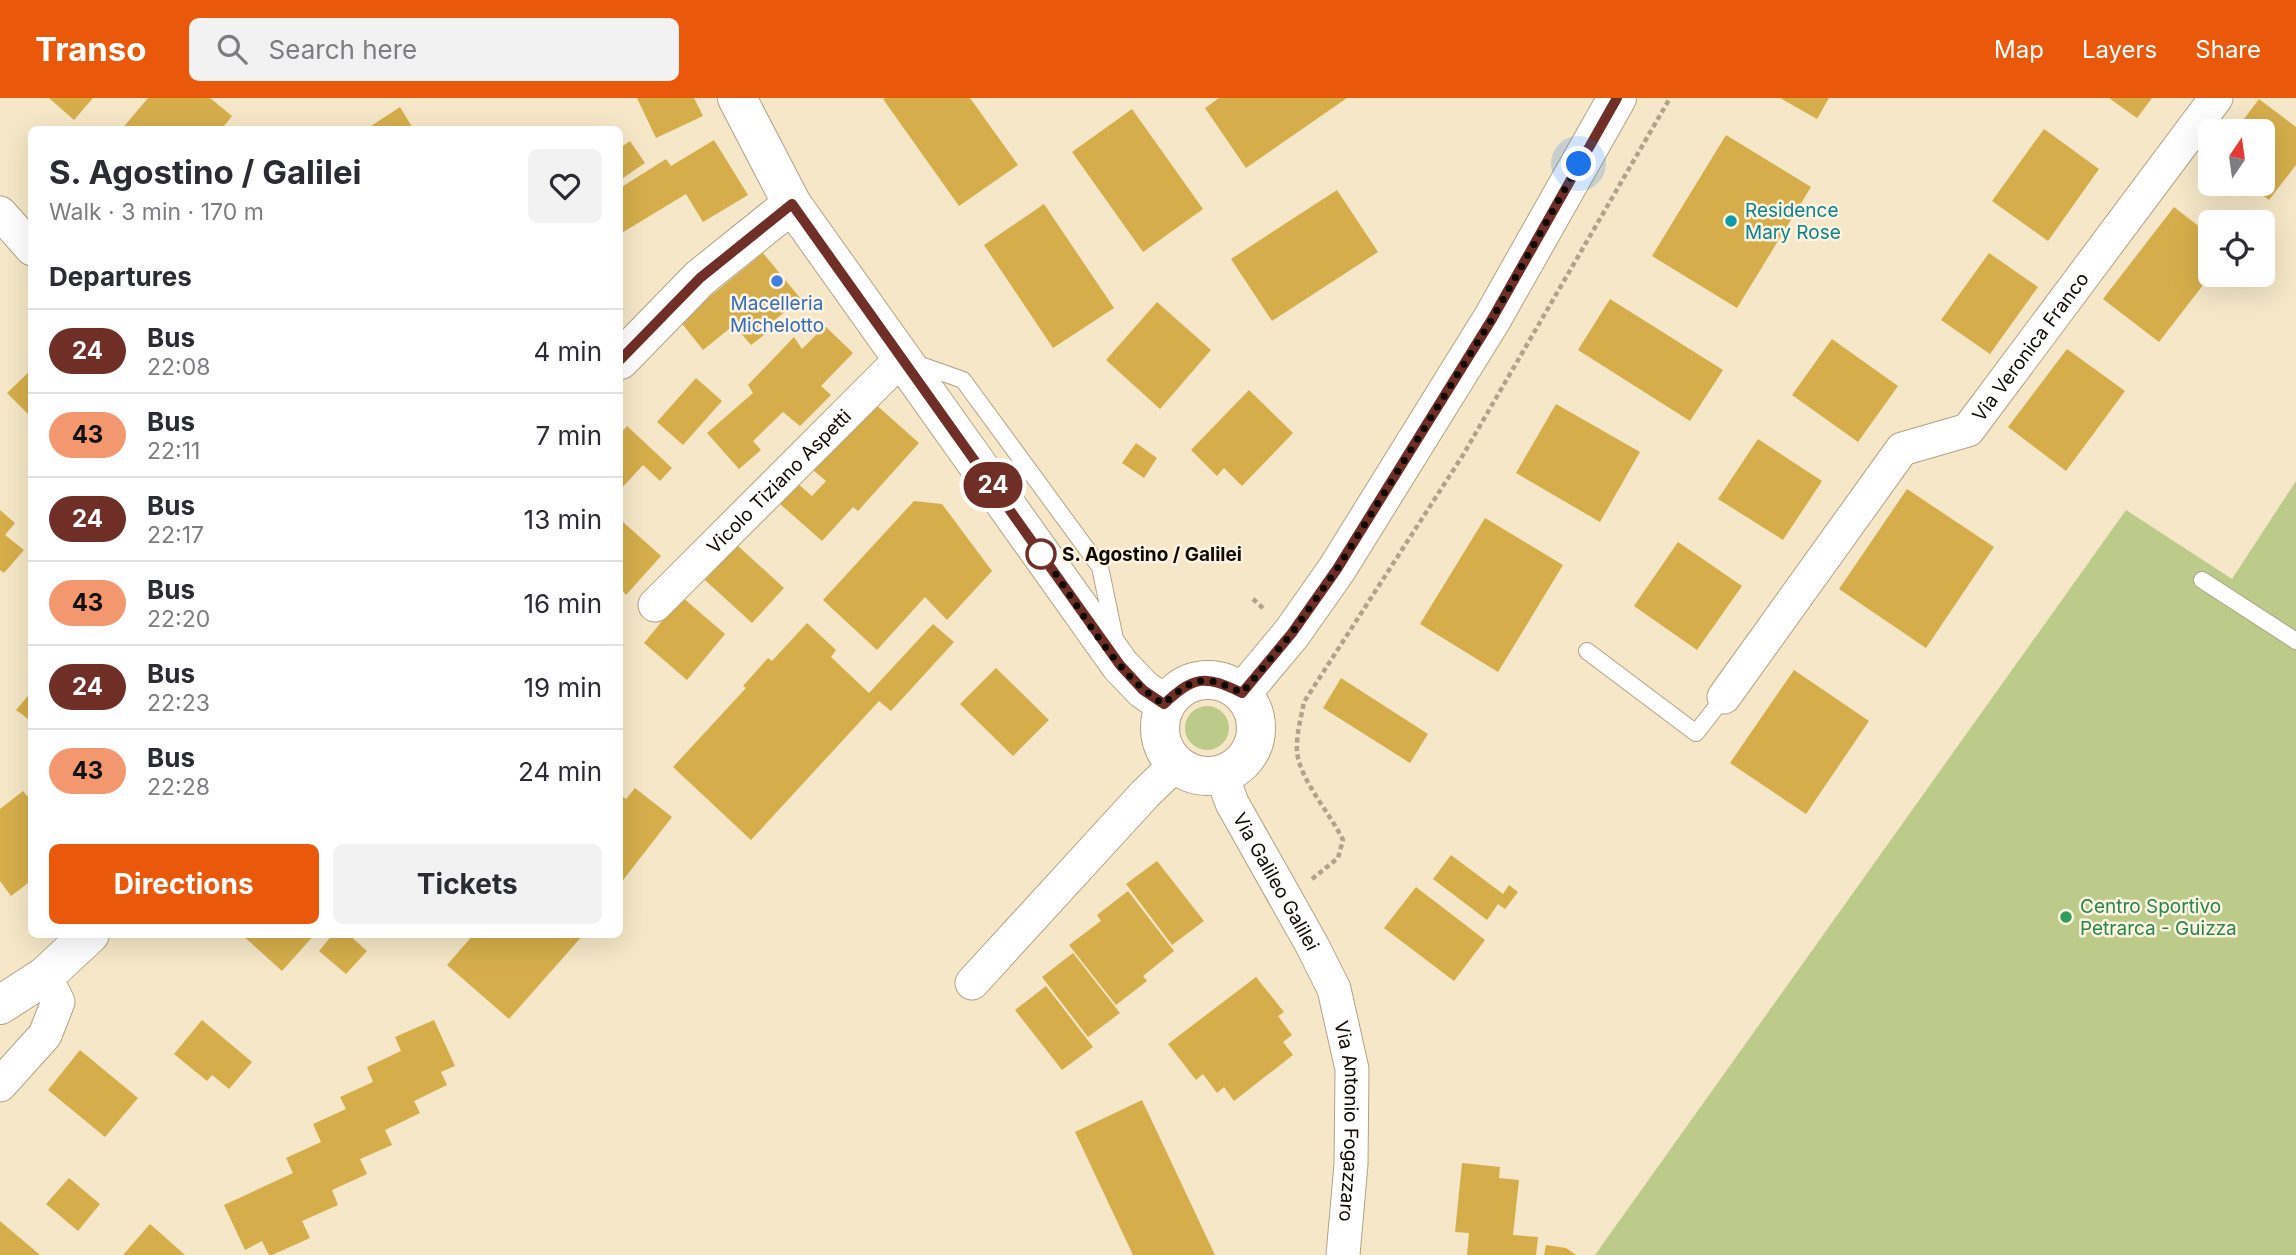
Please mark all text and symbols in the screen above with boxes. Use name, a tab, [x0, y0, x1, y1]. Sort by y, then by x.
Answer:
search box	[189, 18, 679, 81]
text: Transo	[35, 29, 147, 69]
icon: search	[213, 30, 251, 68]
text: Search here	[269, 34, 417, 65]
text: Map	[1994, 35, 2044, 64]
text: Layers	[2082, 35, 2157, 64]
text: Share	[2195, 35, 2261, 64]
north arrow	[2198, 119, 2275, 196]
map controls	[2198, 119, 2275, 287]
your location	[1561, 146, 1596, 181]
button: heart	[528, 149, 602, 223]
text: S. Agostino / Galilei	[49, 152, 362, 192]
text: Walk · 3 min · 170 m	[49, 198, 264, 226]
place label: Residence Mary Rose	[1745, 199, 1841, 244]
button: locate	[2198, 210, 2275, 287]
marker: Residence Mary Rose	[1723, 213, 1739, 229]
text: Departures	[49, 261, 192, 292]
street label: Via Veronica Franco	[1968, 268, 2094, 426]
marker: Macelleria Michelotto	[769, 273, 785, 289]
place label: Macelleria Michelotto	[730, 292, 824, 337]
text: Bus	[147, 322, 195, 353]
text: 24	[72, 336, 103, 365]
text: 4 min	[533, 336, 602, 367]
text: 22:08	[147, 353, 210, 381]
street label: Vicolo Tiziano Aspetti	[702, 405, 856, 558]
text: Bus	[147, 406, 195, 437]
text: 43	[72, 420, 103, 449]
text: 7 min	[536, 420, 602, 451]
text: 22:11	[147, 437, 200, 465]
line badge: 24	[962, 462, 1024, 508]
text: 24	[978, 470, 1008, 499]
text: Bus	[147, 490, 195, 521]
text: 24	[72, 504, 103, 533]
text: 13 min	[524, 504, 602, 535]
text: 22:17	[147, 521, 204, 549]
marker: S. Agostino / Galilei	[1026, 539, 1056, 569]
place label: S. Agostino / Galilei	[1062, 543, 1242, 566]
text: Bus	[147, 574, 195, 605]
text: 43	[72, 588, 103, 617]
text: 16 min	[524, 588, 602, 619]
text: 22:20	[147, 605, 210, 633]
text: Bus	[147, 658, 195, 689]
text: 24	[72, 672, 103, 701]
text: 19 min	[524, 672, 602, 703]
text: 22:23	[147, 689, 210, 717]
text: Bus	[147, 742, 195, 773]
text: 43	[72, 756, 103, 785]
text: 24 min	[518, 756, 602, 787]
text: 22:28	[147, 773, 210, 801]
street label: Via Galileo Galilei	[1228, 809, 1324, 954]
button: Directions	[49, 844, 319, 924]
button: Tickets	[333, 844, 602, 924]
place label: Centro Sportivo Petrarca - Guizza	[2080, 895, 2237, 940]
marker: Centro Sportivo Petrarca - Guizza	[2058, 909, 2074, 925]
street label: Via Antonio Fogazzaro	[1329, 1019, 1363, 1223]

